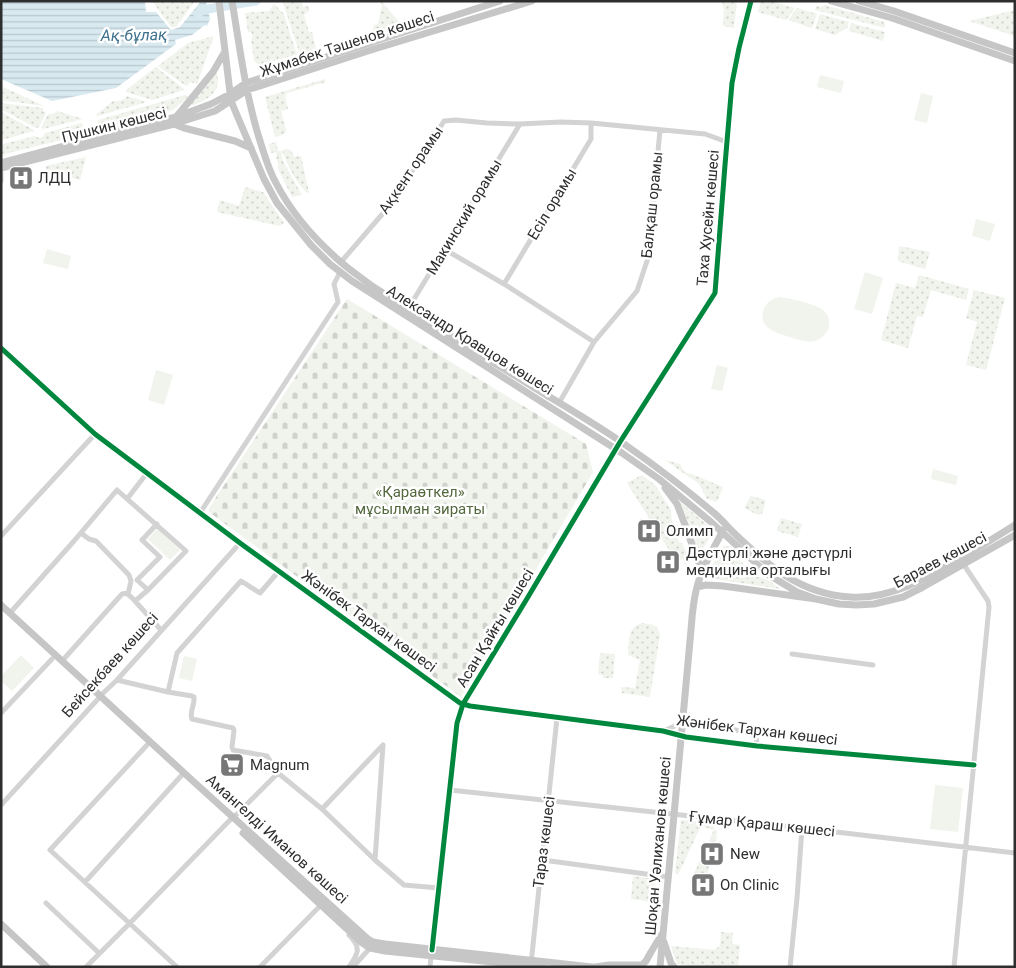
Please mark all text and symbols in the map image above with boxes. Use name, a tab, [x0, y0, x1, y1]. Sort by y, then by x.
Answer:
street label: Жұмабек Тәшенов көшесі	[258, 7, 436, 81]
water label: Ақ-бұлақ	[100, 25, 167, 45]
street label: Пушкин көшесі	[60, 103, 168, 147]
street label: Ақкент орамы	[375, 123, 447, 217]
street label: Таха Хусейн көшесі	[693, 149, 723, 287]
street label: Балқаш орамы	[637, 151, 667, 259]
street label: Макинский орамы	[422, 156, 506, 278]
hospital icon: ЛДЦ	[8, 165, 34, 191]
street label: Есіл орамы	[524, 165, 580, 243]
place label: ЛДЦ	[38, 169, 71, 187]
street label: Александр Кравцов көшесі	[383, 281, 557, 399]
park label: «Қараөткел» мұсылман зираты	[355, 483, 485, 518]
hospital icon: Олимп	[636, 518, 662, 544]
place label: Олимп	[666, 522, 713, 540]
street label: Бараев көшесі	[890, 528, 990, 592]
place label: Дәстүрлі және дәстүрлі медицина орталығы	[686, 544, 852, 579]
hospital icon: Дәстүрлі және дәстүрлі медицина орталығы	[655, 549, 681, 575]
street label: Асан Қайғы көшесі	[452, 565, 538, 691]
street label: Жәнібек Тархан көшесі	[298, 566, 440, 676]
street label: Бейсекбаев көшесі	[58, 609, 162, 721]
street label: Жәнібек Тархан көшесі	[675, 711, 839, 749]
supermarket icon: Magnum	[219, 752, 245, 778]
place label: Magnum	[250, 756, 309, 774]
street label: Шоқан Уәлиханов көшесі	[641, 756, 675, 936]
street label: Амангелді Иманов көшесі	[202, 771, 352, 907]
street label: Тараз көшесі	[529, 795, 559, 889]
street label: Ғұмар Қараш көшесі	[688, 807, 836, 841]
hospital icon: New	[699, 841, 725, 867]
place label: New	[730, 845, 760, 863]
hospital icon: On Clinic	[690, 872, 716, 898]
place label: On Clinic	[720, 876, 779, 894]

